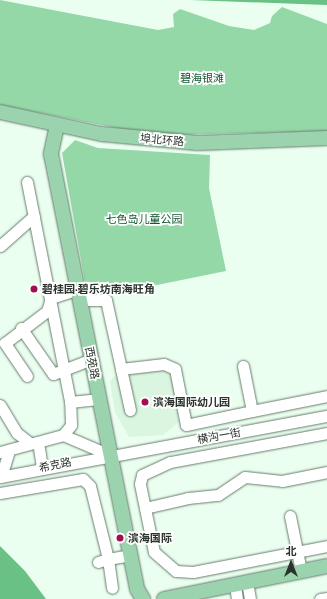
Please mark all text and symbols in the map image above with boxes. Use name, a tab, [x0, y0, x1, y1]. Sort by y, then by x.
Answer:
park label: 碧海银滩	[180, 71, 224, 85]
street label: 埠北环路	[140, 132, 184, 148]
park label: 七色岛儿童公园	[106, 212, 182, 226]
place label: 碧桂园·碧乐坊南海旺角	[42, 282, 155, 296]
marker: 碧桂园·碧乐坊南海旺角	[29, 284, 39, 294]
street label: 西苑路	[82, 346, 102, 380]
place label: 滨海国际幼儿园	[153, 395, 230, 409]
marker: 滨海国际幼儿园	[140, 397, 150, 407]
street label: 横沟一街	[196, 426, 242, 446]
street label: 希克路	[37, 455, 73, 475]
place label: 滨海国际	[128, 531, 172, 545]
marker: 滨海国际	[115, 533, 125, 543]
north arrow	[271, 543, 311, 583]
text: 北	[286, 544, 297, 558]

